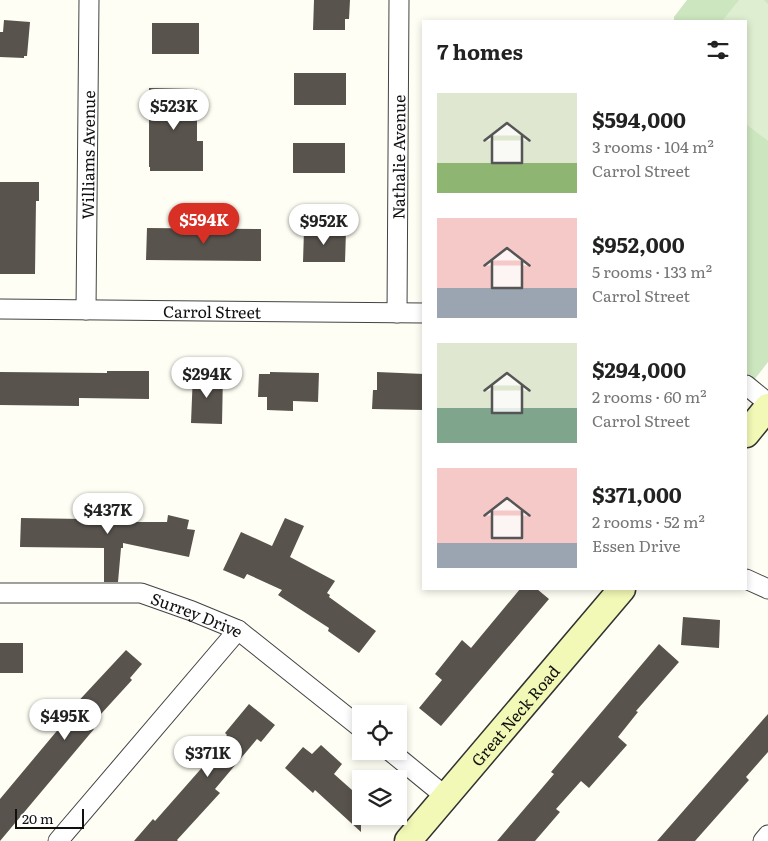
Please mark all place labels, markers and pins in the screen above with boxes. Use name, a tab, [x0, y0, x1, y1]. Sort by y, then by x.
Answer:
pin: $523K	[139, 88, 209, 131]
pin: $594K	[169, 202, 239, 245]
pin: $952K	[289, 204, 359, 246]
pin: $294K	[172, 356, 242, 399]
pin: $437K	[73, 492, 143, 535]
pin: $495K	[30, 698, 100, 741]
pin: $371K	[173, 736, 243, 778]

